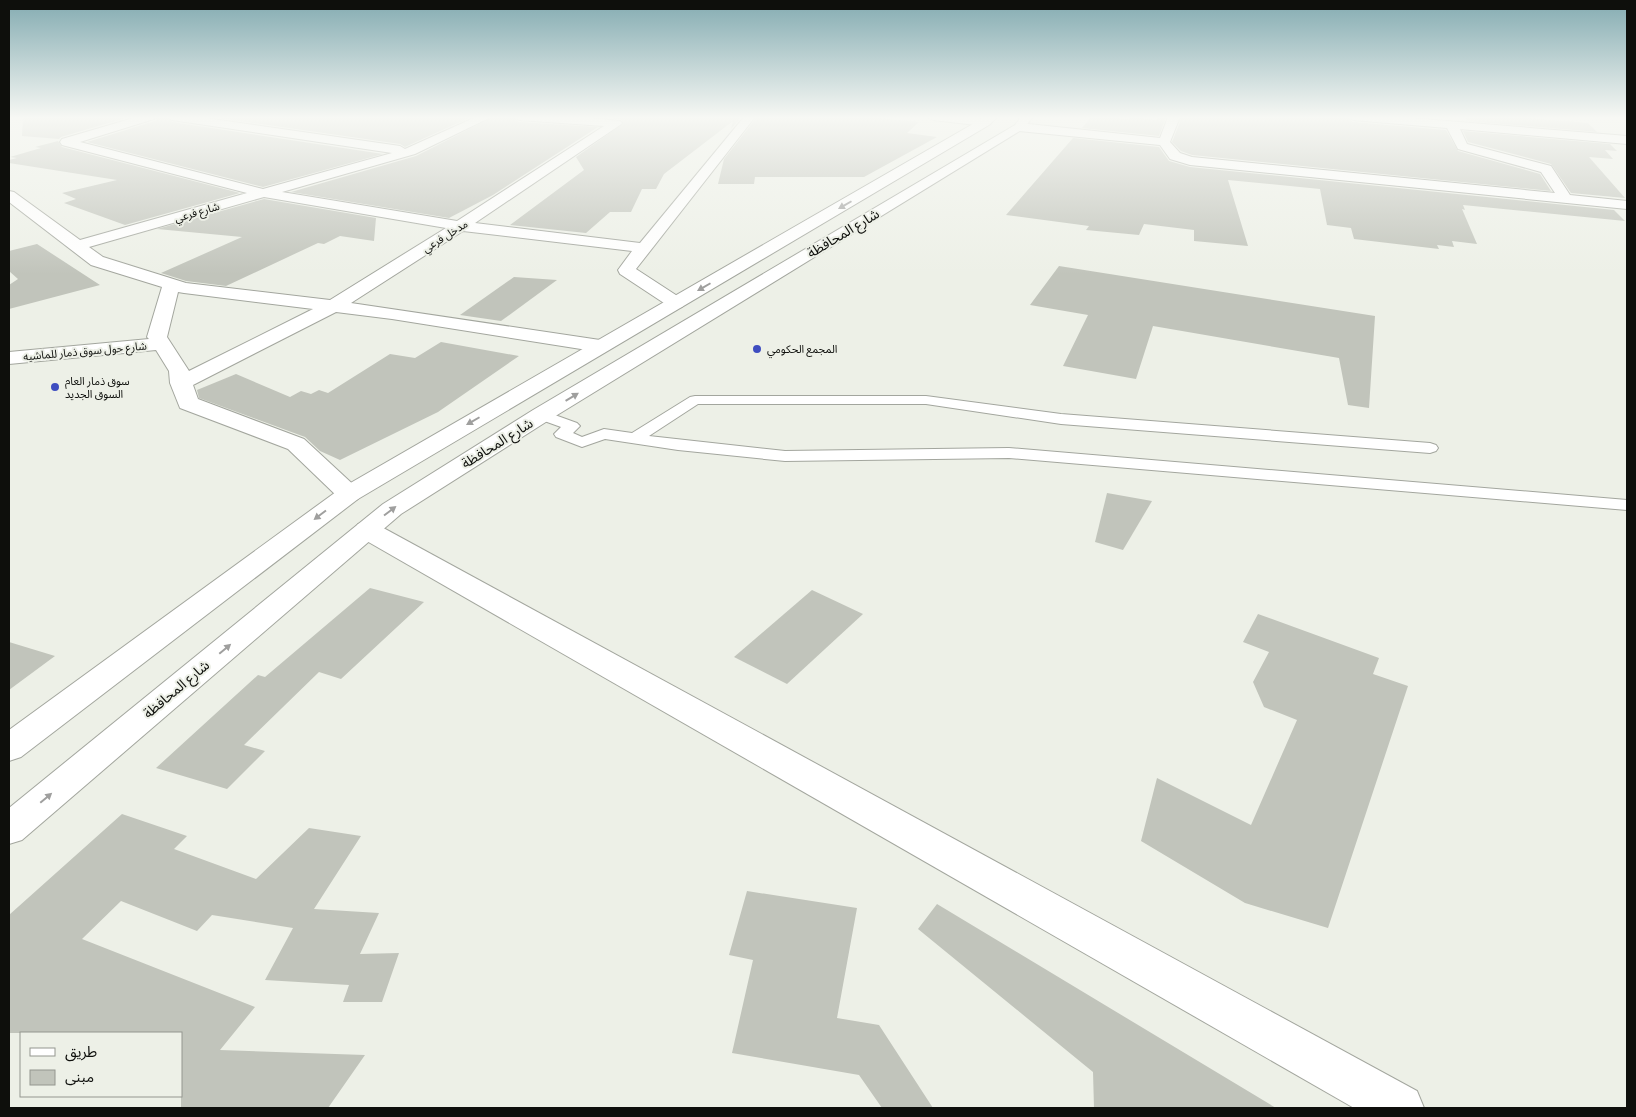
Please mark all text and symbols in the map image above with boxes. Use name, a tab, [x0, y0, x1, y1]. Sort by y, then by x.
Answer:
street label: شارع فرعي	[173, 200, 222, 228]
one-way arrow	[837, 201, 852, 209]
street label: شارع المحافظة	[804, 205, 883, 263]
street label: مدخل فرعي	[420, 217, 472, 258]
one-way arrow	[698, 282, 711, 291]
street label: شارع حول سوق ذمار للماشيه	[23, 340, 148, 364]
marker: المجمع الحكومي	[751, 343, 763, 355]
place label: المجمع الحكومي	[767, 343, 837, 359]
place label: سوق ذمار العام السوق الجديد	[65, 375, 130, 401]
marker: سوق ذمار العام السوق الجديد	[49, 381, 61, 393]
one-way arrow	[565, 392, 578, 401]
street label: شارع المحافظة	[458, 415, 537, 474]
one-way arrow	[466, 416, 479, 425]
one-way arrow	[383, 506, 396, 517]
one-way arrow	[313, 510, 327, 520]
one-way arrow	[218, 643, 231, 654]
street label: شارع المحافظة	[140, 657, 214, 724]
one-way arrow	[39, 792, 52, 803]
legend	[20, 1032, 182, 1097]
text: طريق	[65, 1043, 97, 1062]
text: مبنى	[65, 1068, 94, 1086]

